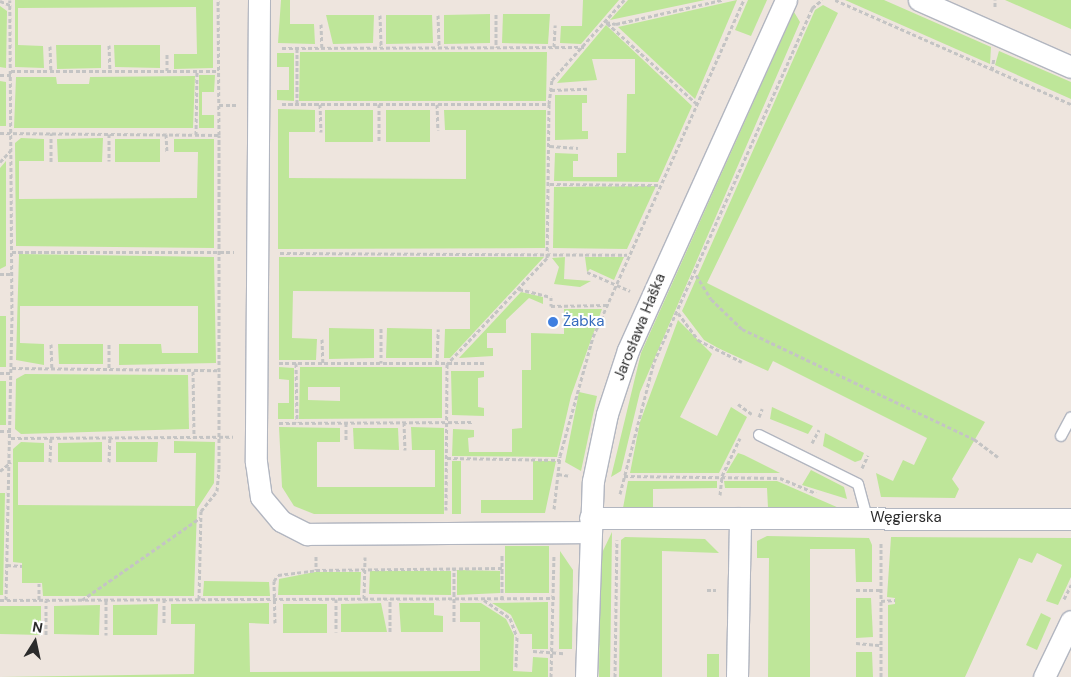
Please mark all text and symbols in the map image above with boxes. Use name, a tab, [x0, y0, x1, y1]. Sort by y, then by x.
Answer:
street label: Jarosława Haška	[610, 271, 670, 383]
place label: Żabka	[563, 313, 604, 331]
marker: Żabka	[547, 316, 559, 328]
street label: Węgierska	[870, 509, 942, 527]
north arrow	[10, 617, 60, 667]
text: N	[31, 617, 44, 637]

